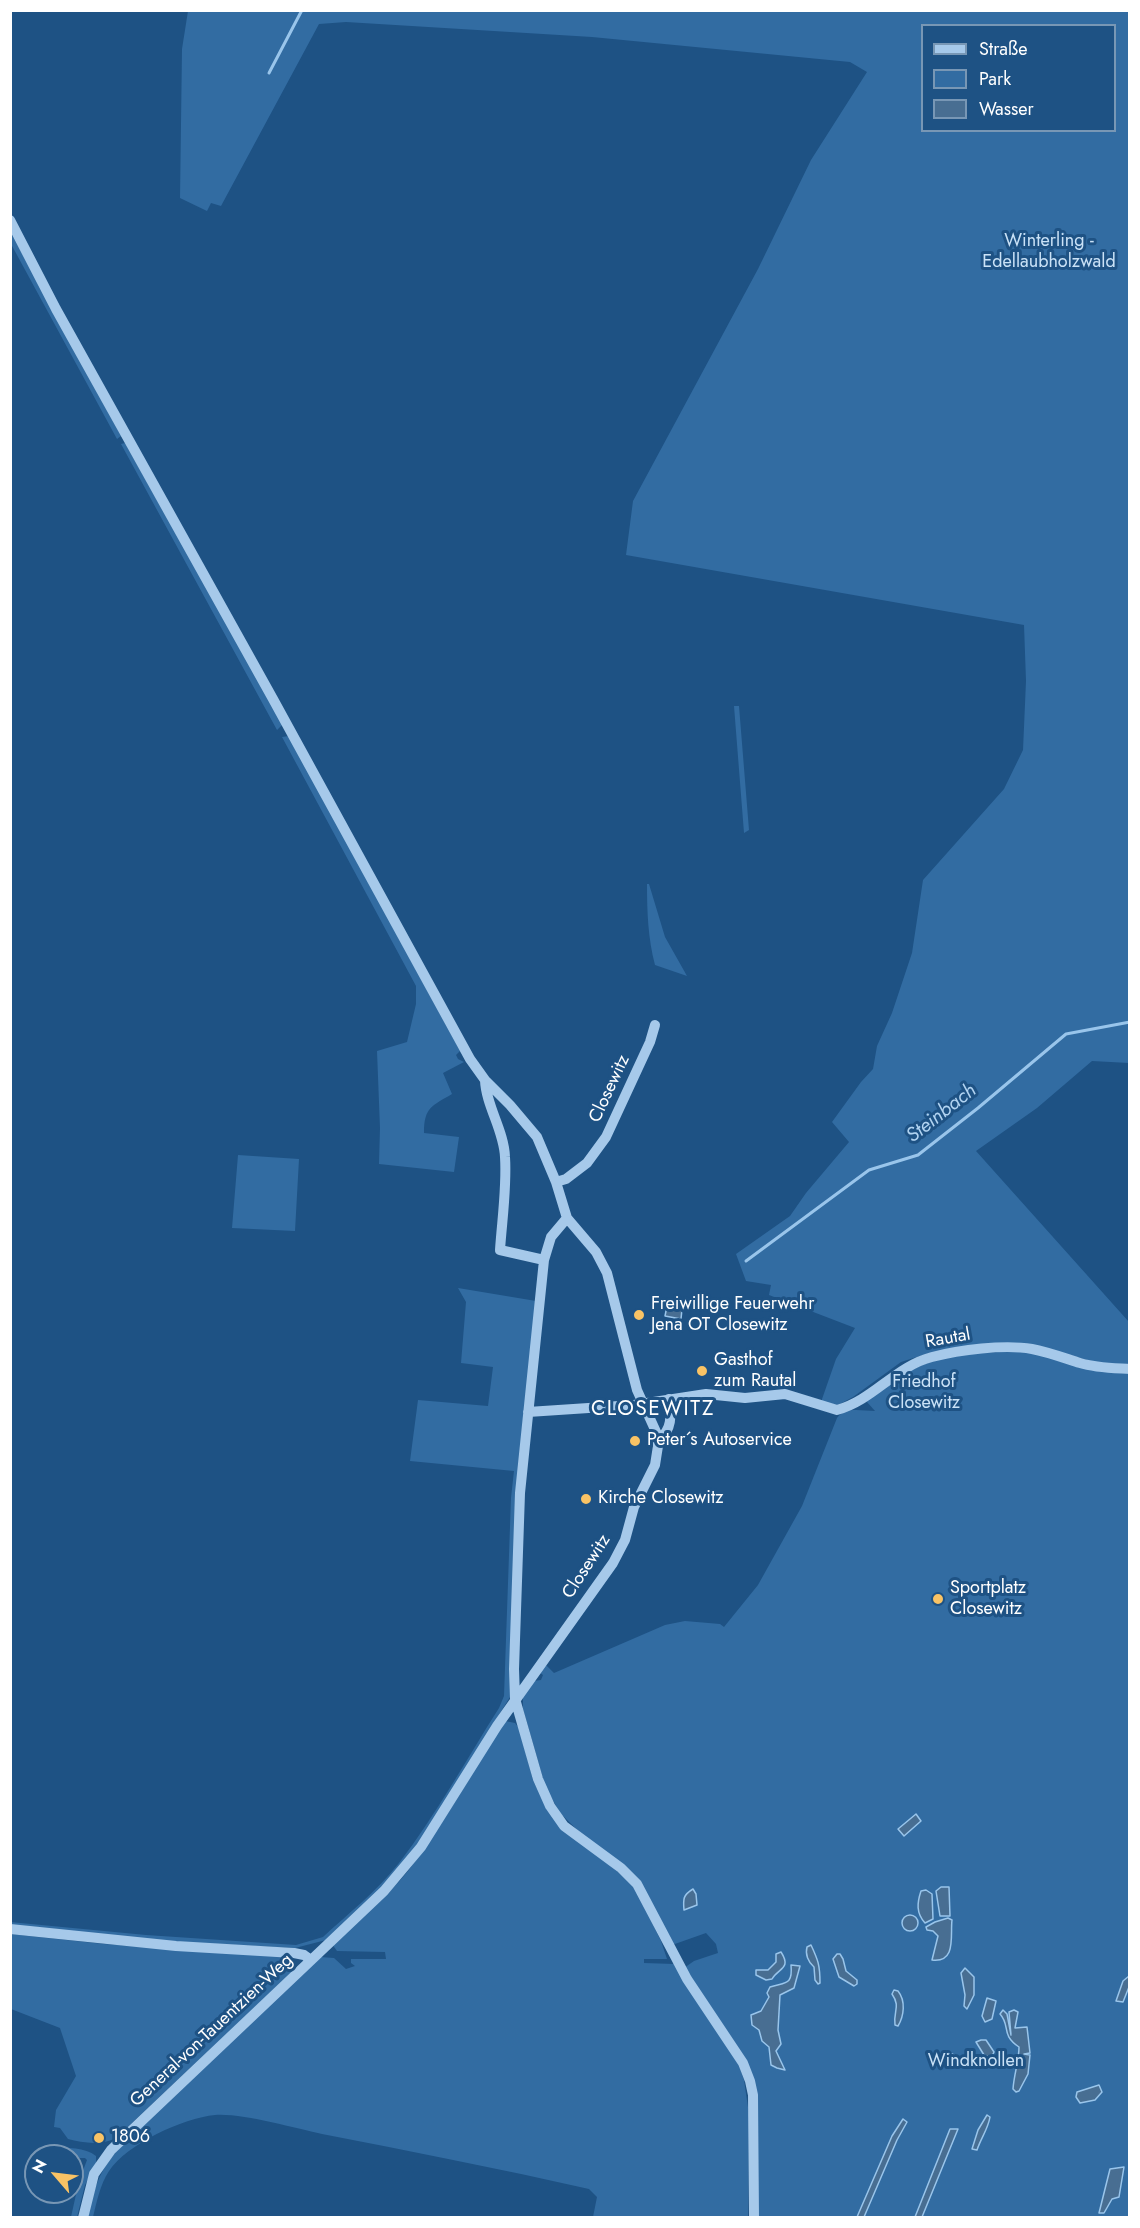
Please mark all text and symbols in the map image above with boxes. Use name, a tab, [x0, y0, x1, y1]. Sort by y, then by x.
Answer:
legend	[921, 24, 1116, 132]
text: Straße	[979, 36, 1027, 62]
text: Park	[979, 66, 1011, 92]
text: Wasser	[979, 96, 1034, 122]
park label: Winterling - Edellaubholzwald	[982, 231, 1116, 274]
street label: Closewitz	[585, 1052, 635, 1126]
water label: Steinbach	[902, 1079, 982, 1149]
place label: Freiwillige Feuerwehr Jena OT Closewitz	[651, 1294, 814, 1336]
marker: Freiwillige Feuerwehr Jena OT Closewitz	[632, 1308, 646, 1322]
street label: Rautal	[924, 1324, 972, 1354]
place label: Gasthof zum Rautal	[714, 1350, 796, 1392]
marker: Gasthof zum Rautal	[695, 1364, 709, 1378]
park label: Friedhof Closewitz	[888, 1372, 960, 1414]
district label: CLOSEWITZ	[591, 1397, 715, 1423]
place label: Peter´s Autoservice	[647, 1430, 792, 1452]
marker: Peter´s Autoservice	[628, 1434, 642, 1448]
place label: Kirche Closewitz	[598, 1488, 724, 1510]
marker: Kirche Closewitz	[579, 1492, 593, 1506]
street label: Closewitz	[558, 1531, 616, 1603]
place label: Sportplatz Closewitz	[950, 1578, 1026, 1620]
marker: Sportplatz Closewitz	[931, 1592, 945, 1606]
street label: General-von-Tauentzien-Weg	[126, 1950, 298, 2112]
park label: Windknollen	[928, 2051, 1024, 2073]
place label: 1806	[111, 2127, 150, 2149]
marker: 1806	[92, 2131, 106, 2145]
north arrow	[24, 2144, 84, 2204]
text: N	[26, 2155, 53, 2177]

